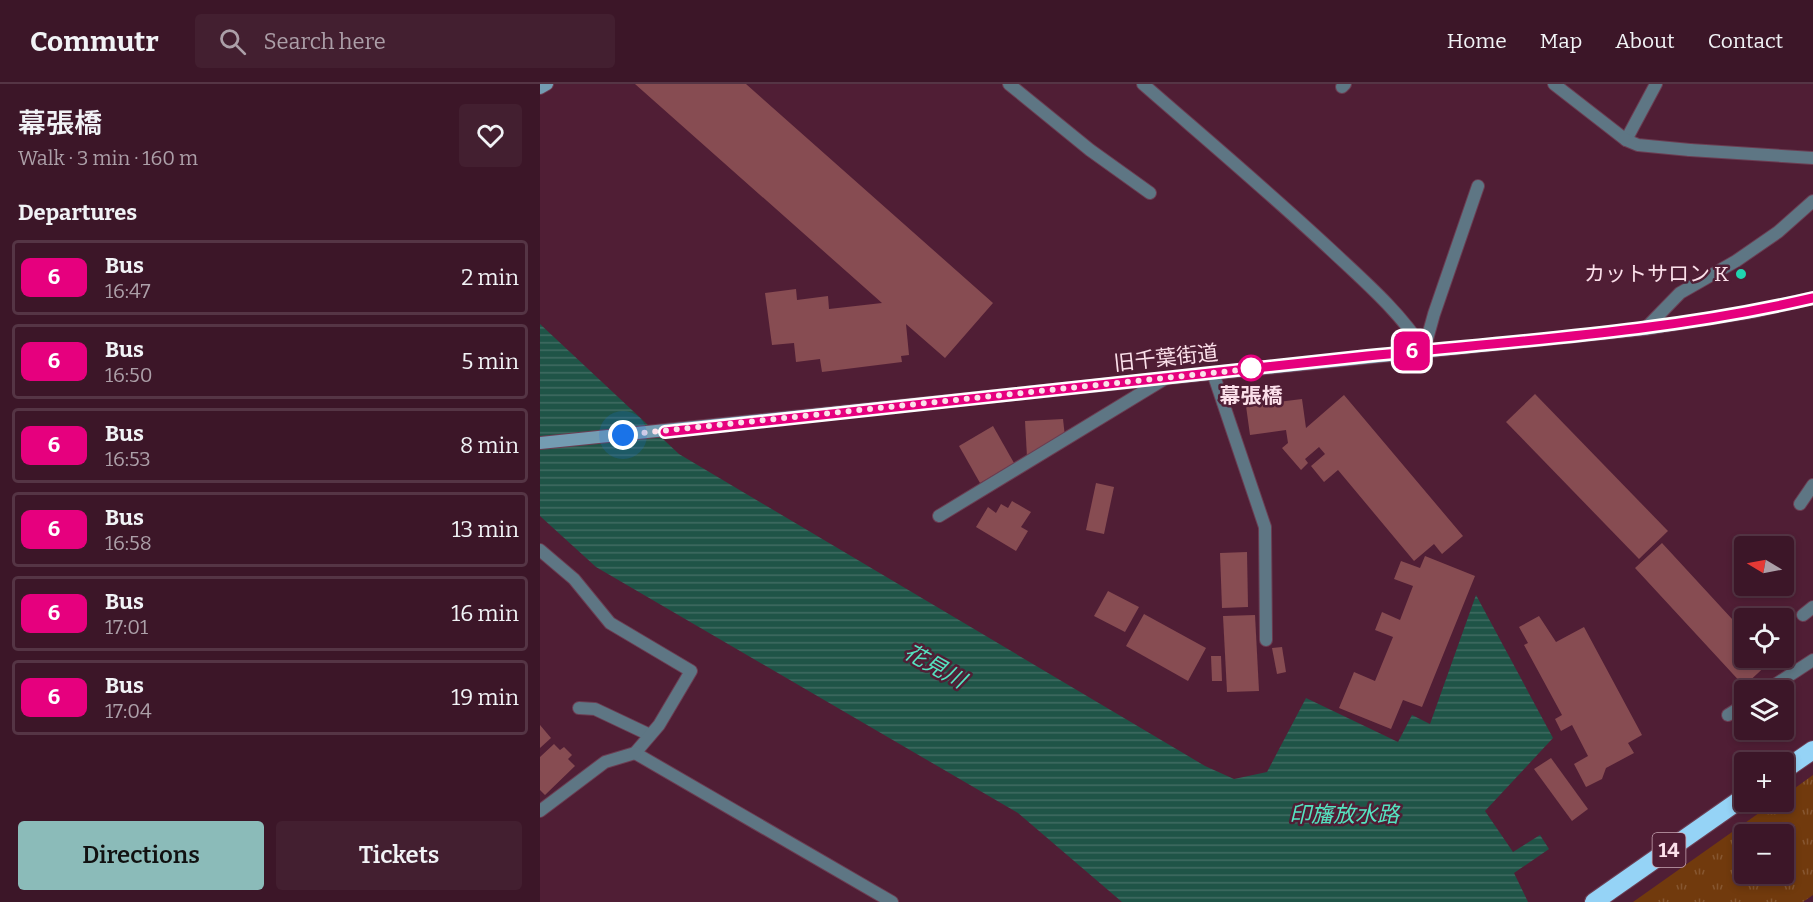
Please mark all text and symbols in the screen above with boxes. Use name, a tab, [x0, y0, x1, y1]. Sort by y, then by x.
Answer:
search box	[195, 14, 615, 68]
text: Commutr	[30, 25, 159, 58]
icon: search	[216, 25, 249, 58]
text: Search here	[264, 28, 386, 55]
text: Home	[1447, 28, 1507, 54]
text: Map	[1540, 28, 1582, 54]
text: About	[1615, 28, 1675, 54]
text: Contact	[1708, 28, 1783, 54]
button: heart	[459, 104, 522, 167]
text: 幕張橋	[18, 107, 102, 140]
text: Walk · 3 min · 160 m	[18, 146, 198, 170]
text: Departures	[18, 199, 137, 226]
text: Bus	[105, 252, 144, 279]
place label: カットサロン K	[1584, 261, 1729, 287]
text: 6	[48, 264, 60, 290]
text: 2 min	[461, 264, 519, 291]
marker: カットサロン K	[1734, 267, 1748, 281]
text: 16:47	[105, 279, 151, 303]
line badge: 6	[1392, 332, 1432, 370]
text: Bus	[105, 336, 144, 363]
text: 6	[1406, 338, 1418, 364]
street label: 旧千葉街道	[1112, 340, 1220, 376]
text: 6	[48, 348, 60, 374]
text: 5 min	[461, 348, 519, 375]
marker: 幕張橋	[1238, 355, 1264, 381]
text: 16:50	[105, 363, 153, 387]
place label: 幕張橋	[1220, 383, 1283, 409]
text: Bus	[105, 420, 144, 447]
your location	[608, 420, 638, 450]
text: 6	[48, 432, 60, 458]
text: 8 min	[460, 432, 519, 459]
text: 16:53	[105, 447, 151, 471]
text: Bus	[105, 504, 144, 531]
text: 6	[48, 516, 60, 542]
text: 13 min	[452, 516, 519, 543]
text: 16:58	[105, 531, 152, 555]
north arrow	[1734, 536, 1794, 596]
map controls	[1734, 536, 1794, 884]
text: Bus	[105, 588, 144, 615]
text: 6	[48, 600, 60, 626]
text: 16 min	[451, 600, 519, 627]
button: locate	[1734, 608, 1794, 668]
text: 17:01	[105, 615, 148, 639]
water label: 花見川	[900, 638, 972, 695]
text: Bus	[105, 672, 144, 699]
button: layers	[1734, 680, 1794, 740]
text: 6	[48, 684, 60, 710]
text: 19 min	[451, 684, 519, 711]
text: 17:04	[105, 699, 152, 723]
button: +	[1734, 752, 1794, 812]
water label: 印旛放水路	[1289, 801, 1401, 828]
button: Directions	[18, 821, 264, 890]
button: Tickets	[276, 821, 522, 890]
button: −	[1734, 824, 1794, 884]
road number: 14	[1652, 833, 1686, 867]

